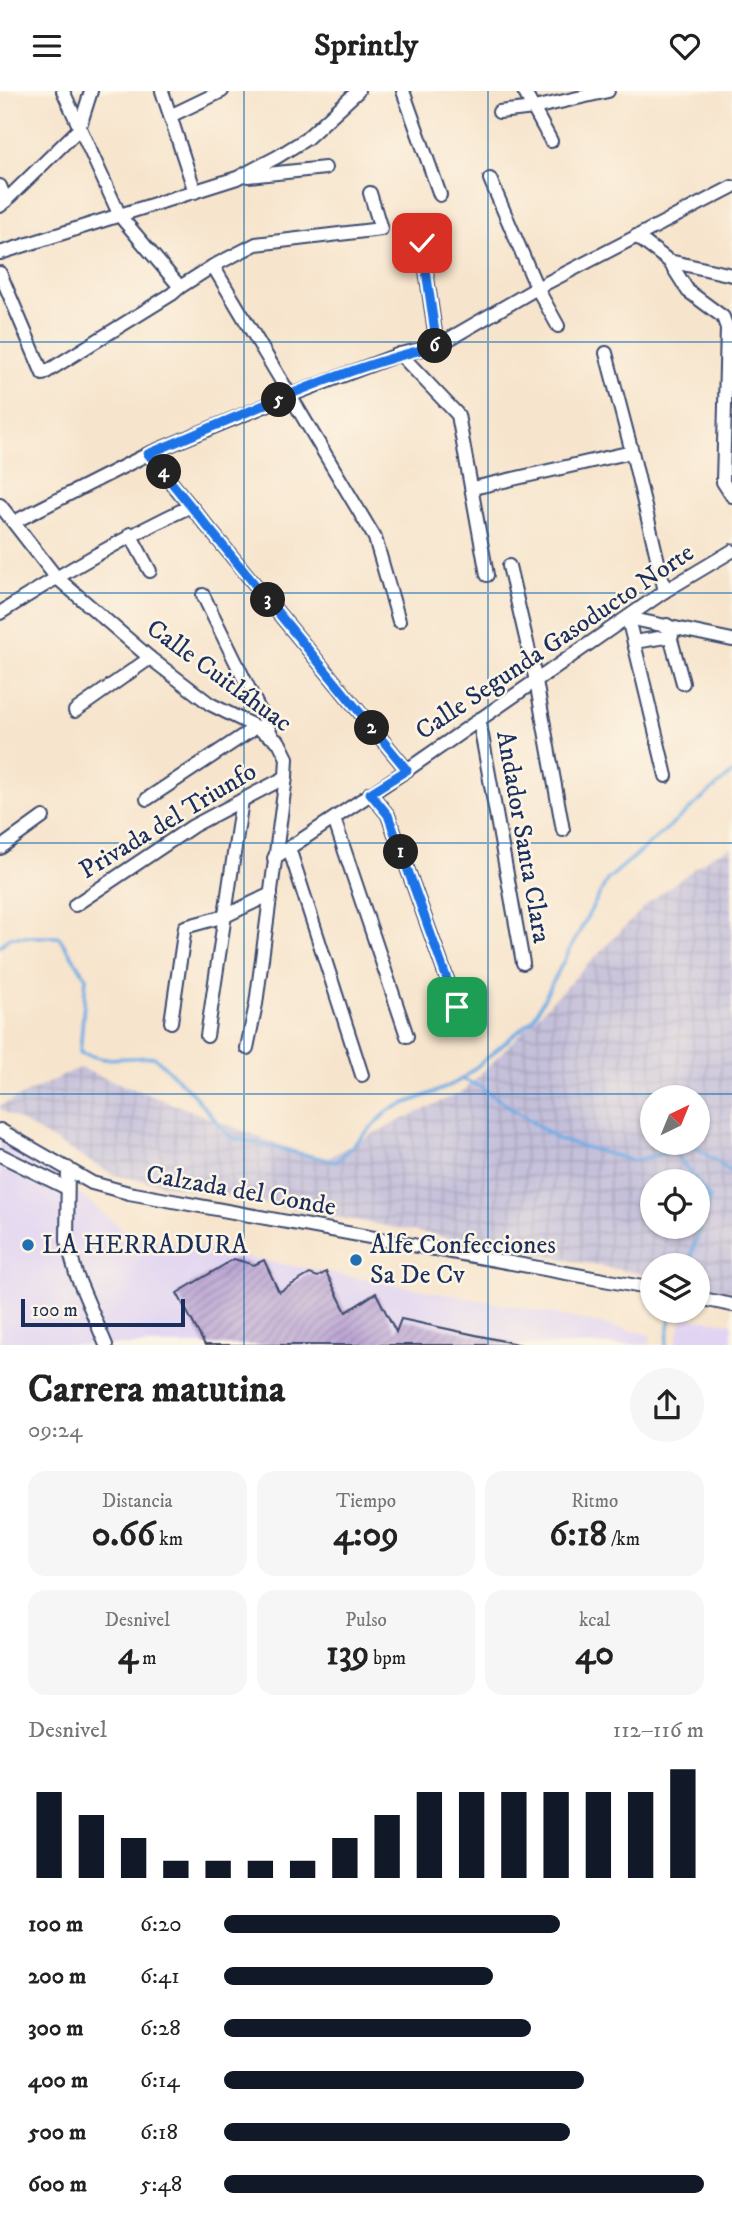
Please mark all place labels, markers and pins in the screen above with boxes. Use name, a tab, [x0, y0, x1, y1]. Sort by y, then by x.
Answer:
pin	[392, 213, 452, 273]
pin: 6	[418, 329, 452, 363]
pin: 5	[262, 383, 296, 417]
pin: 4	[146, 455, 182, 489]
pin: 3	[250, 582, 286, 617]
pin: 2	[354, 711, 390, 745]
pin: 1	[384, 835, 418, 869]
pin	[427, 977, 487, 1037]
place label: LA HERRADURA	[42, 1229, 248, 1262]
place label: Alfe Confecciones Sa De Cv	[370, 1229, 556, 1292]
marker: LA HERRADURA	[20, 1237, 36, 1253]
marker: Alfe Confecciones Sa De Cv	[348, 1252, 364, 1268]

